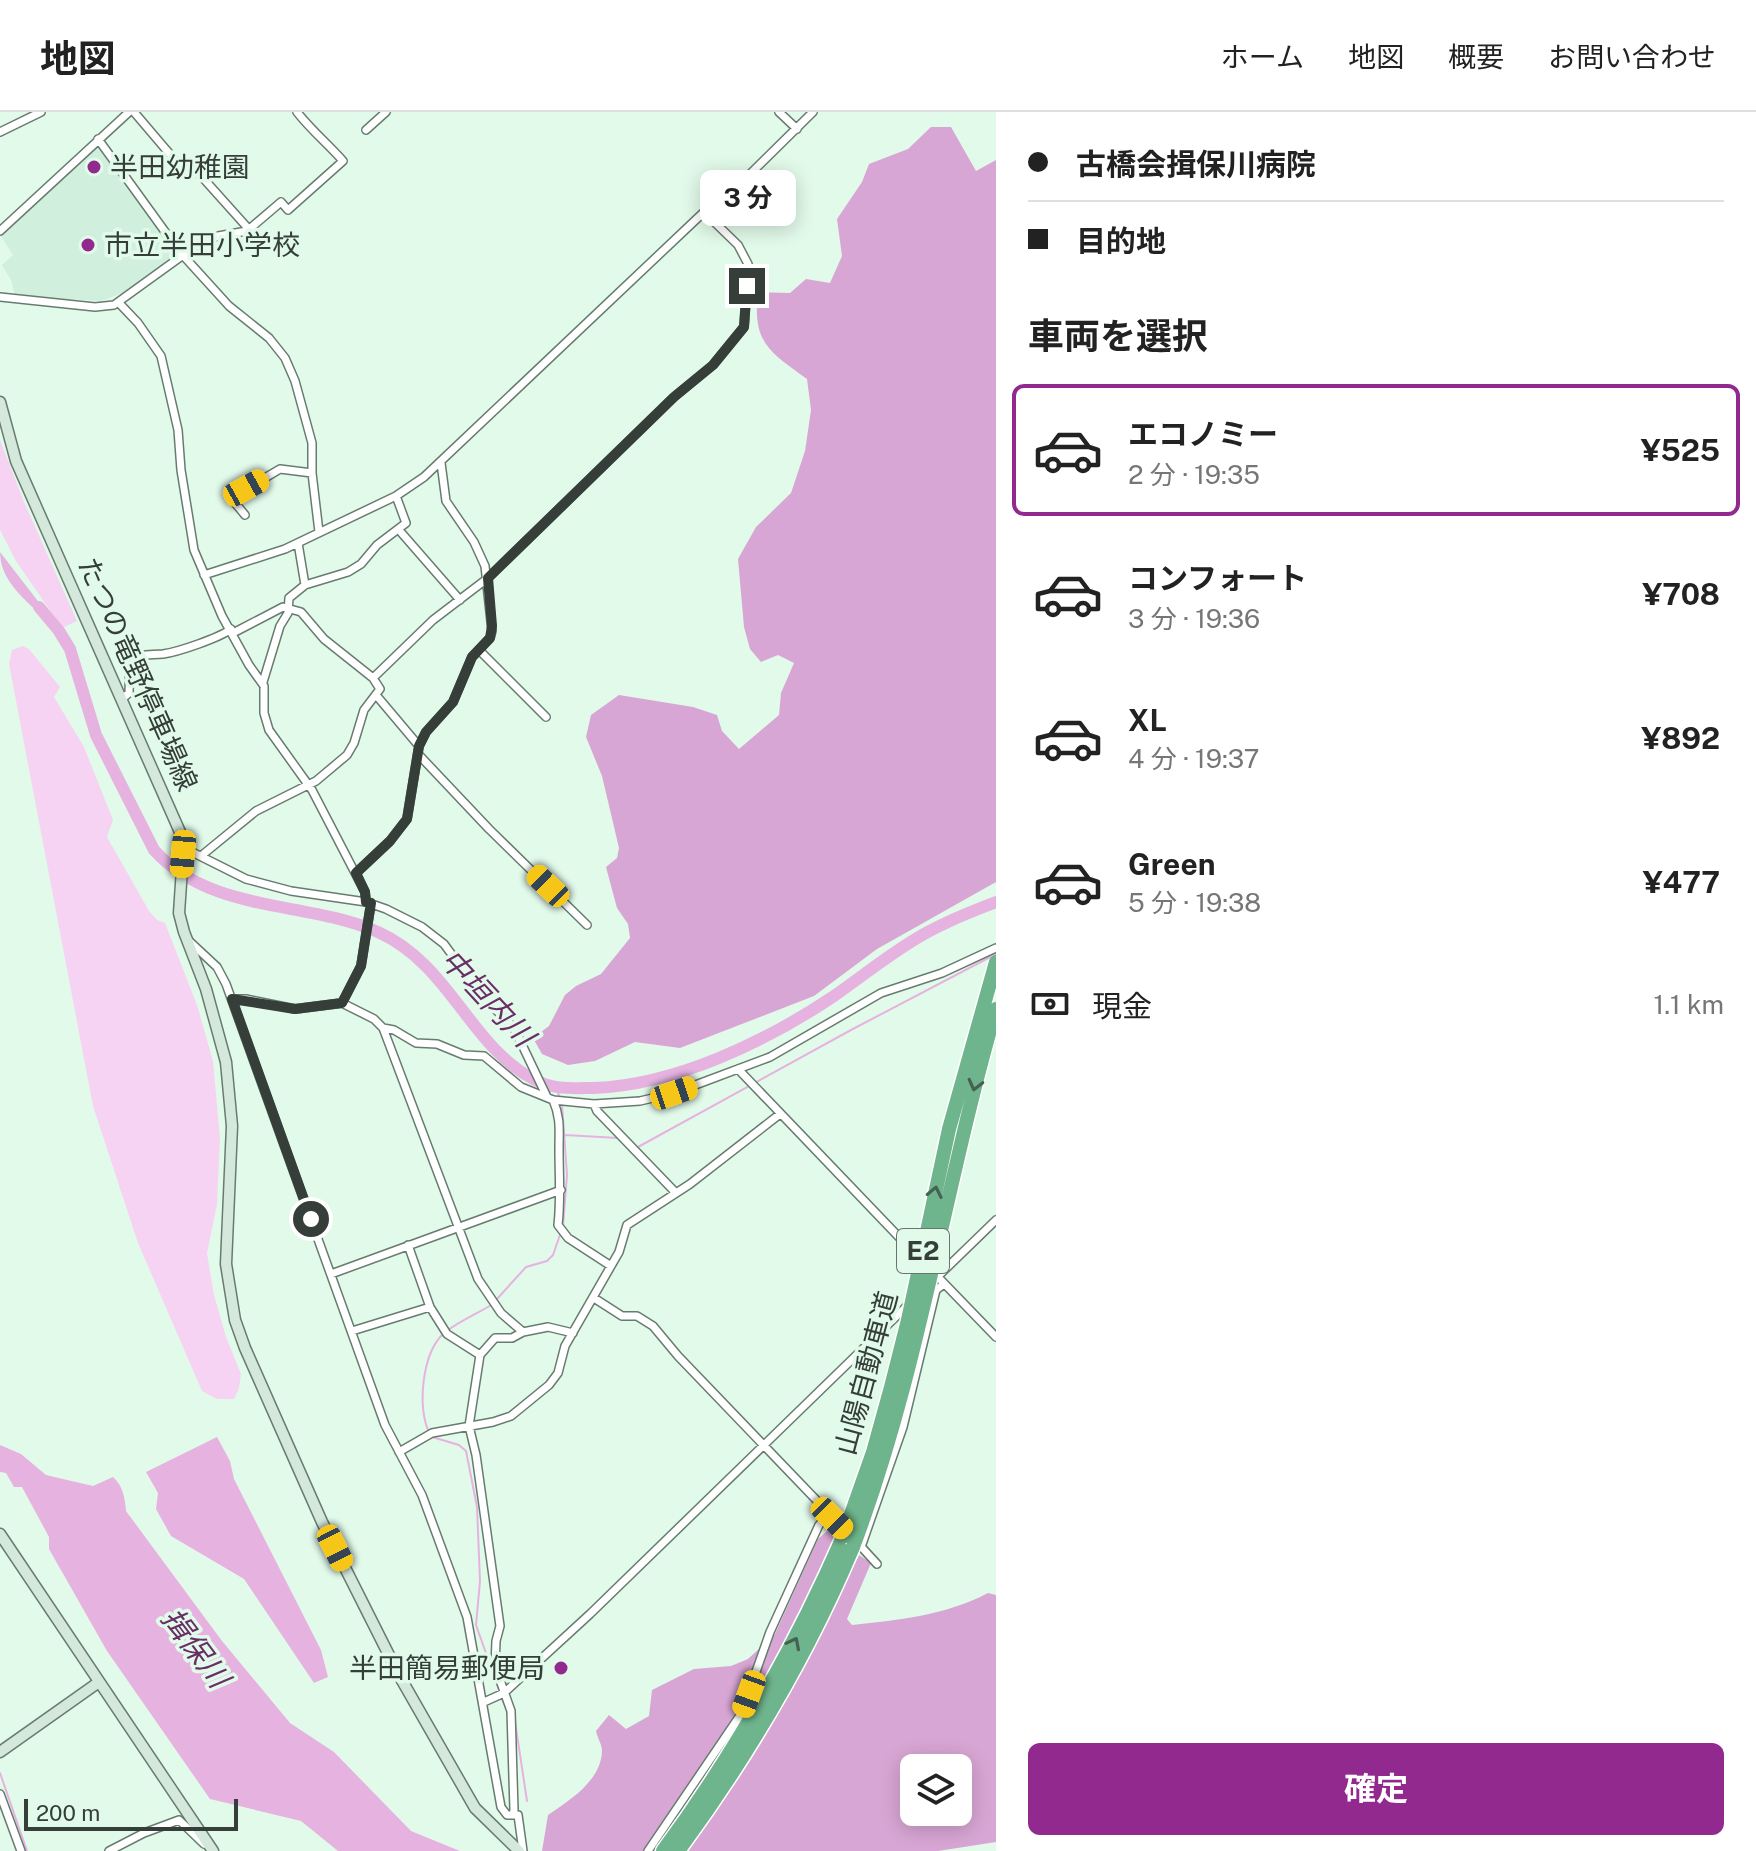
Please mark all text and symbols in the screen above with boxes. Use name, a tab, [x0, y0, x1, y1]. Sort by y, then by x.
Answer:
text: 地図	[40, 36, 116, 81]
text: ホーム	[1221, 40, 1304, 73]
text: 地図	[1348, 40, 1404, 73]
text: 概要	[1448, 40, 1504, 73]
text: お問い合わせ	[1548, 40, 1716, 73]
text: 古橋会揖保川病院	[1076, 146, 1316, 182]
place label: 半田幼稚園	[110, 150, 250, 183]
marker: 半田幼稚園	[85, 158, 103, 176]
callout: 3 分	[699, 170, 795, 226]
text: 3 分	[723, 182, 773, 213]
text: 目的地	[1076, 223, 1166, 259]
place label: 市立半田小学校	[104, 228, 300, 261]
marker: 市立半田小学校	[79, 236, 97, 254]
route end	[729, 268, 765, 304]
text: 車両を選択	[1028, 315, 1208, 357]
icon: car	[1032, 414, 1104, 486]
text: エコノミー	[1128, 416, 1278, 452]
text: ¥525	[1641, 432, 1720, 468]
text: 2 分 · 19:35	[1128, 459, 1260, 490]
car	[219, 466, 273, 510]
street label: たつの竜野停車場線	[72, 552, 205, 796]
icon: car	[1032, 558, 1104, 630]
text: コンフォート	[1128, 560, 1307, 596]
text: ¥708	[1642, 576, 1720, 612]
text: 3 分 · 19:36	[1128, 603, 1260, 634]
icon: car	[1032, 702, 1104, 774]
text: XL	[1128, 702, 1167, 738]
text: ¥892	[1641, 720, 1720, 756]
text: 4 分 · 19:37	[1128, 743, 1259, 774]
car	[169, 829, 197, 879]
icon: car	[1032, 846, 1104, 918]
text: Green	[1128, 846, 1215, 882]
car	[522, 861, 574, 911]
text: ¥477	[1643, 864, 1720, 900]
text: 5 分 · 19:38	[1128, 887, 1261, 918]
water label: 中垣内川	[434, 941, 544, 1056]
icon: cash	[1028, 982, 1072, 1026]
text: 現金	[1092, 988, 1152, 1024]
text: 1.1 km	[1654, 989, 1724, 1020]
car	[647, 1074, 701, 1112]
one-way arrow	[968, 1077, 985, 1091]
one-way arrow	[926, 1186, 943, 1199]
route start	[293, 1201, 329, 1237]
road number: E2	[897, 1229, 949, 1273]
street label: 山陽自動車道	[828, 1287, 903, 1458]
car	[807, 1493, 857, 1543]
car	[313, 1521, 357, 1575]
water label: 揖保川	[154, 1601, 239, 1697]
one-way arrow	[784, 1637, 799, 1652]
place label: 半田簡易郵便局	[349, 1651, 545, 1684]
marker: 半田簡易郵便局	[552, 1659, 570, 1677]
car	[730, 1667, 768, 1721]
button: 確定	[1028, 1743, 1724, 1835]
map controls	[900, 1754, 972, 1826]
button: layers	[900, 1754, 972, 1826]
scale bar	[24, 1795, 238, 1831]
text: 200 m	[36, 1800, 100, 1826]

